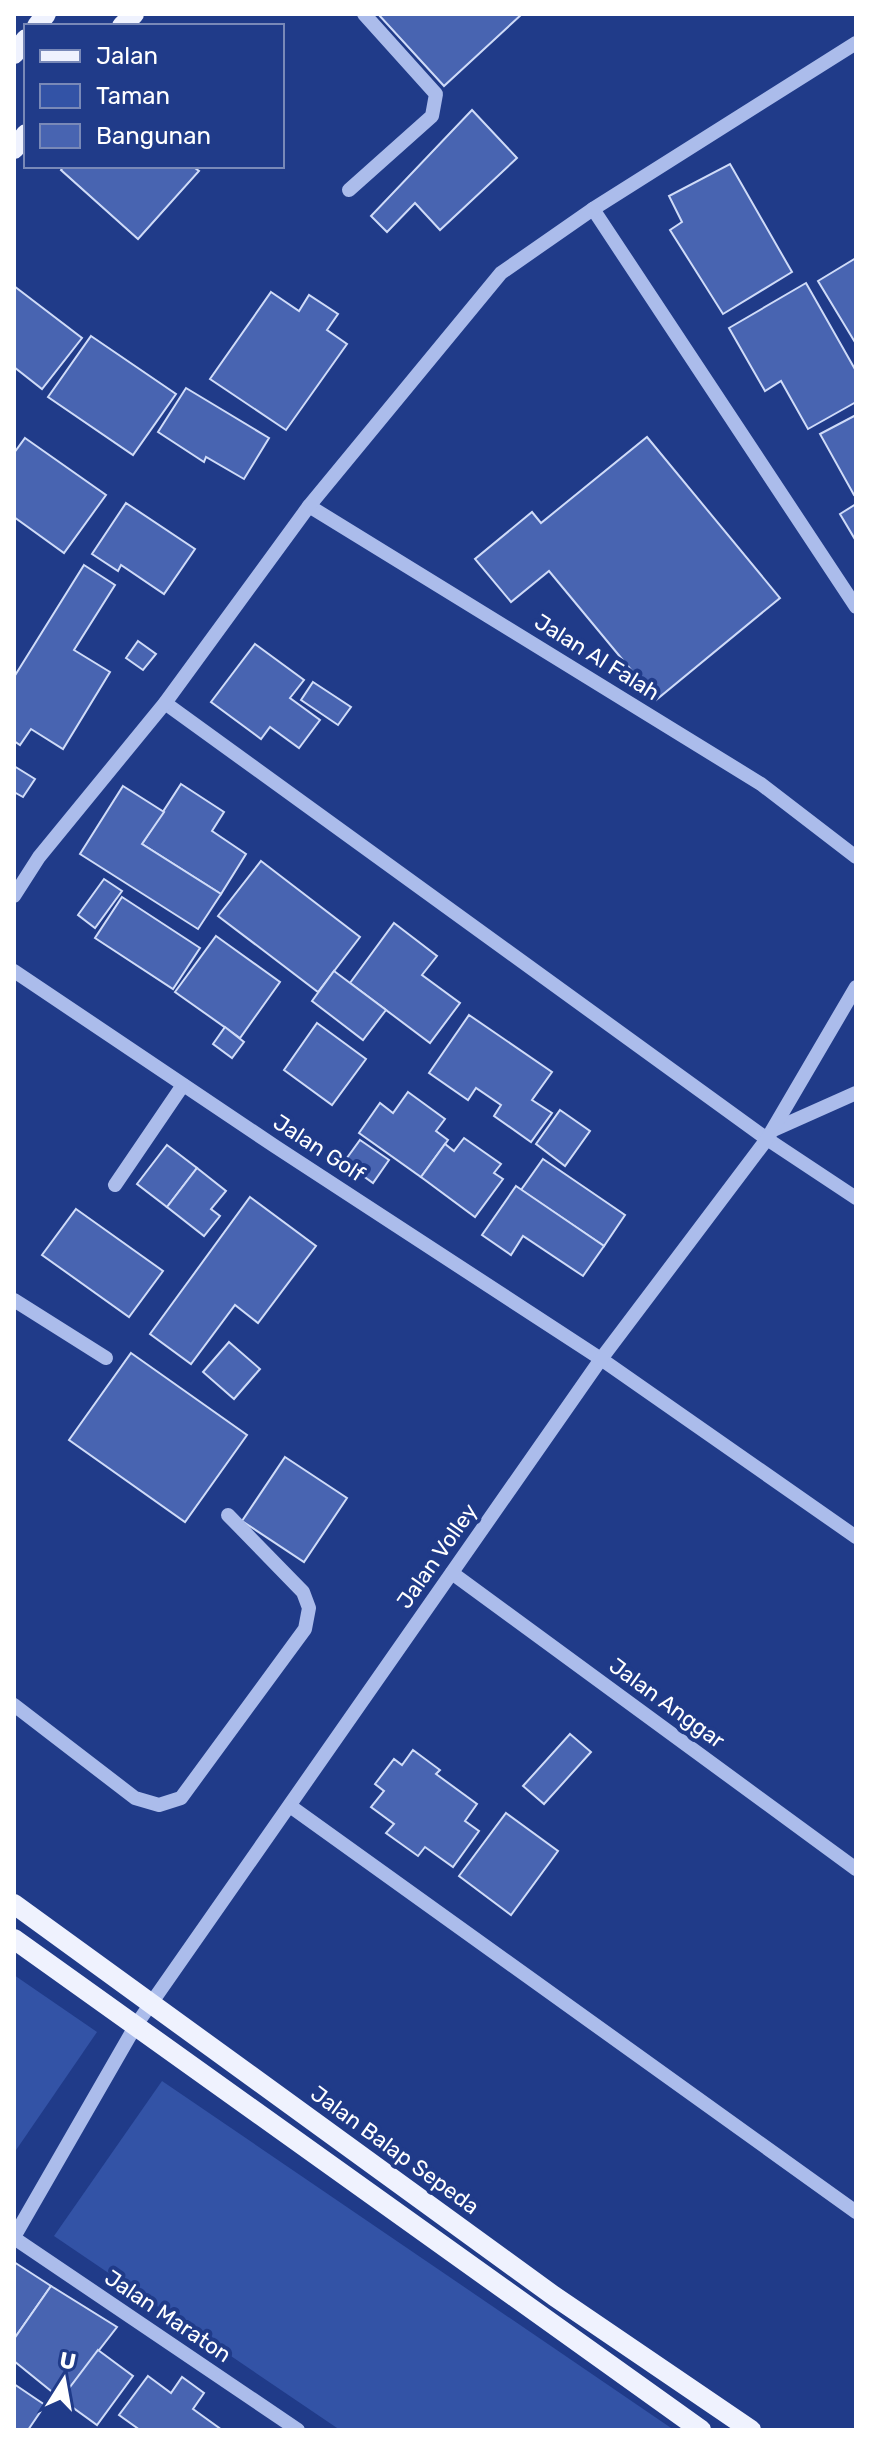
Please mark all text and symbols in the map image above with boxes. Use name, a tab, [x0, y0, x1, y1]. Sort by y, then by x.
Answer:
legend	[24, 24, 284, 168]
text: Jalan	[96, 42, 158, 70]
text: Taman	[96, 82, 170, 110]
text: Bangunan	[96, 122, 211, 150]
street label: Jalan Al Falah	[529, 608, 665, 706]
street label: Jalan Golf	[268, 1108, 370, 1188]
street label: Jalan Volley	[391, 1498, 483, 1614]
street label: Jalan Anggar	[604, 1652, 731, 1754]
street label: Jalan Balap Sepeda	[305, 2080, 485, 2220]
street label: Jalan Maraton	[100, 2264, 236, 2368]
north arrow	[24, 2340, 104, 2420]
text: U	[57, 2346, 78, 2376]

